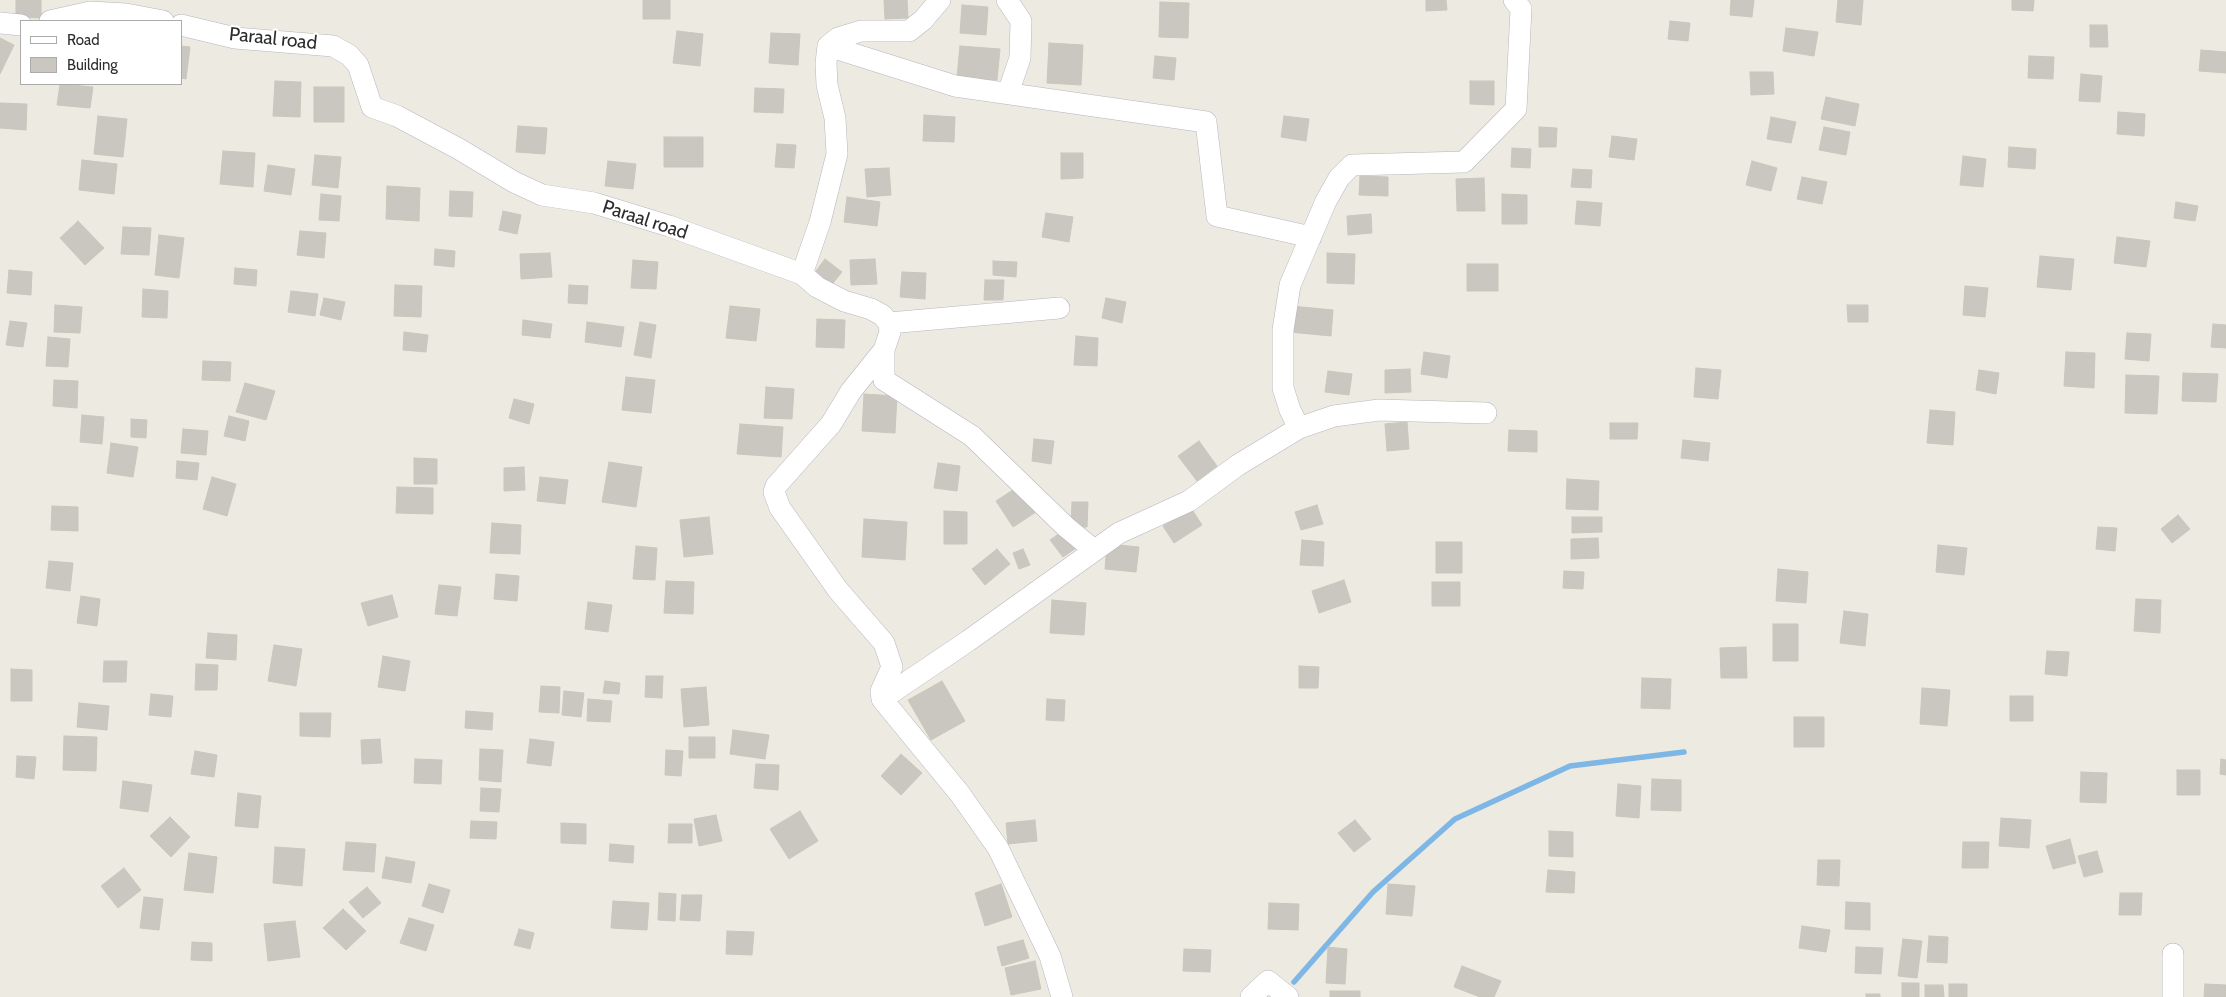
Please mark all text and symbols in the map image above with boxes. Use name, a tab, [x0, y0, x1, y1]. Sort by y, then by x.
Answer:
legend	[20, 20, 182, 85]
street label: Paraal road	[228, 23, 318, 55]
text: Road	[67, 31, 100, 49]
text: Building	[67, 56, 118, 74]
street label: Paraal road	[599, 195, 691, 245]

